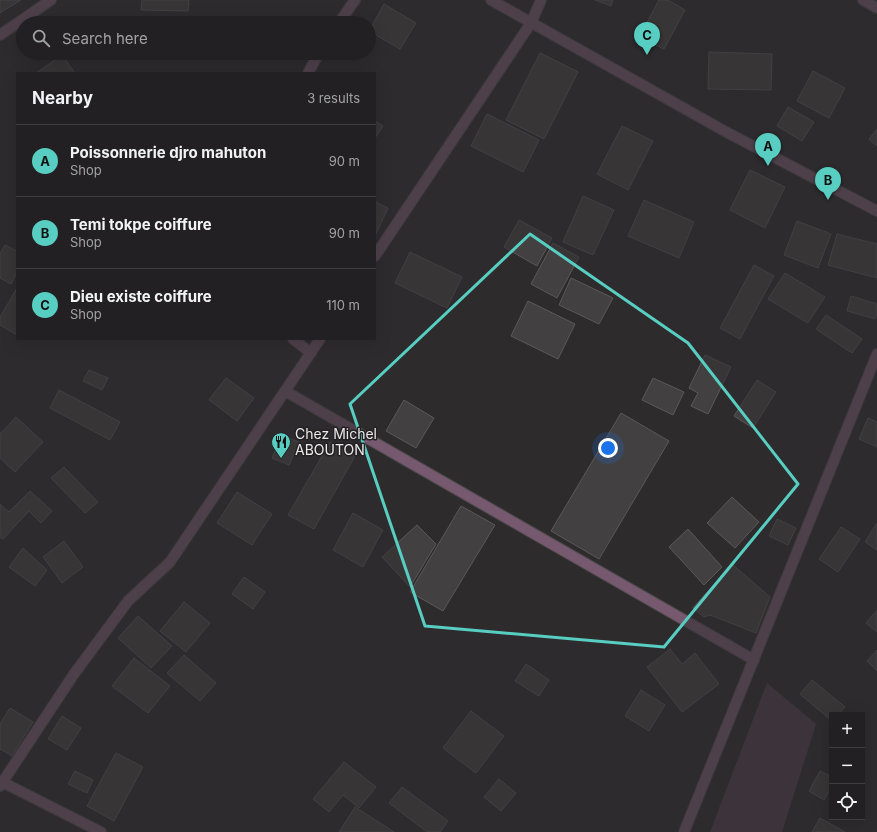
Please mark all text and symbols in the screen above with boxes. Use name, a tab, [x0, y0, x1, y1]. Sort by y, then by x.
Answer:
search box	[16, 16, 376, 60]
pin: C	[634, 22, 660, 55]
icon: search	[30, 27, 52, 49]
text: Search here	[62, 29, 148, 48]
text: Nearby	[32, 88, 93, 108]
text: 3 results	[307, 90, 360, 106]
pin: A	[755, 133, 781, 166]
text: Poissonnerie djro mahuton	[70, 143, 266, 162]
text: A	[40, 153, 50, 169]
text: 90 m	[329, 153, 360, 169]
text: Shop	[70, 162, 102, 178]
pin: B	[815, 167, 841, 200]
text: Temi tokpe coiffure	[70, 215, 212, 234]
text: B	[41, 225, 49, 241]
text: 90 m	[329, 225, 360, 241]
text: Shop	[70, 234, 102, 250]
text: Dieu existe coiffure	[70, 287, 212, 306]
text: C	[40, 297, 50, 313]
text: 110 m	[326, 297, 360, 313]
text: Shop	[70, 306, 102, 322]
place label: Chez Michel ABOUTON	[295, 425, 377, 458]
restaurant icon: Chez Michel ABOUTON	[270, 431, 292, 459]
your location	[598, 438, 618, 458]
map controls	[829, 712, 865, 820]
button: +	[829, 712, 865, 748]
button: −	[829, 748, 865, 784]
button: locate	[829, 784, 865, 820]

